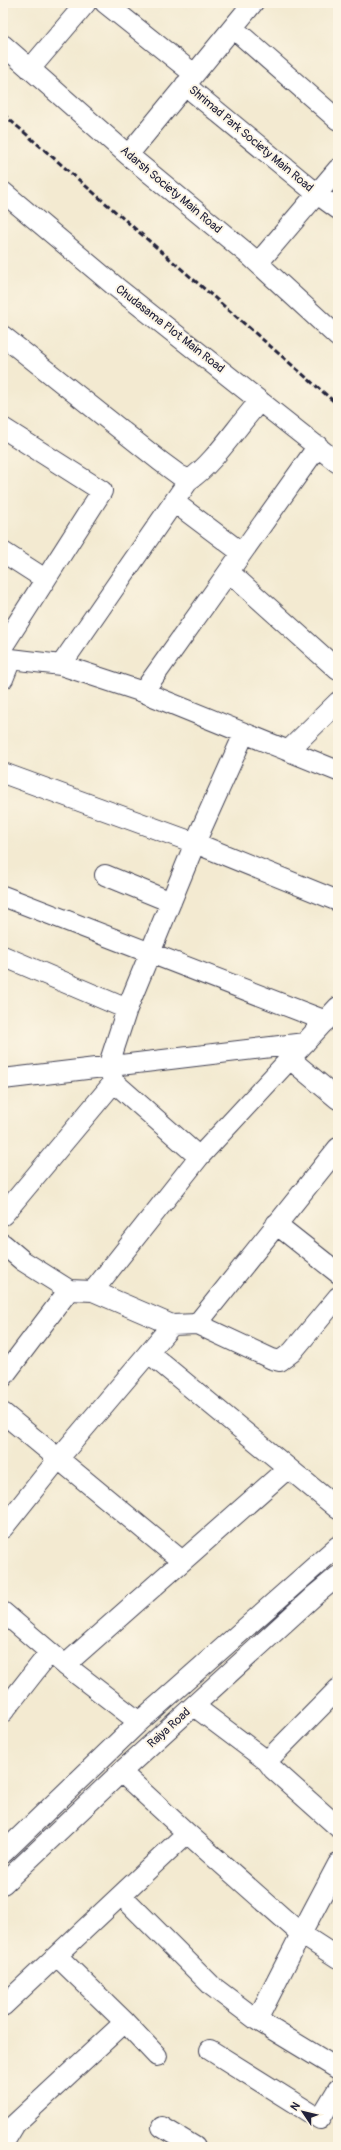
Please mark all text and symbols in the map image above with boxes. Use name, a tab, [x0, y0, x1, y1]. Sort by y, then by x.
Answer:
street label: Shrimad Park Society Main Road	[186, 83, 316, 196]
street label: Adarsh Society Main Road	[117, 143, 225, 237]
street label: Chudasama Plot Main Road	[113, 282, 228, 376]
street label: Raiya Road	[144, 1705, 194, 1751]
north arrow	[283, 2092, 323, 2132]
text: N	[288, 2099, 303, 2113]

